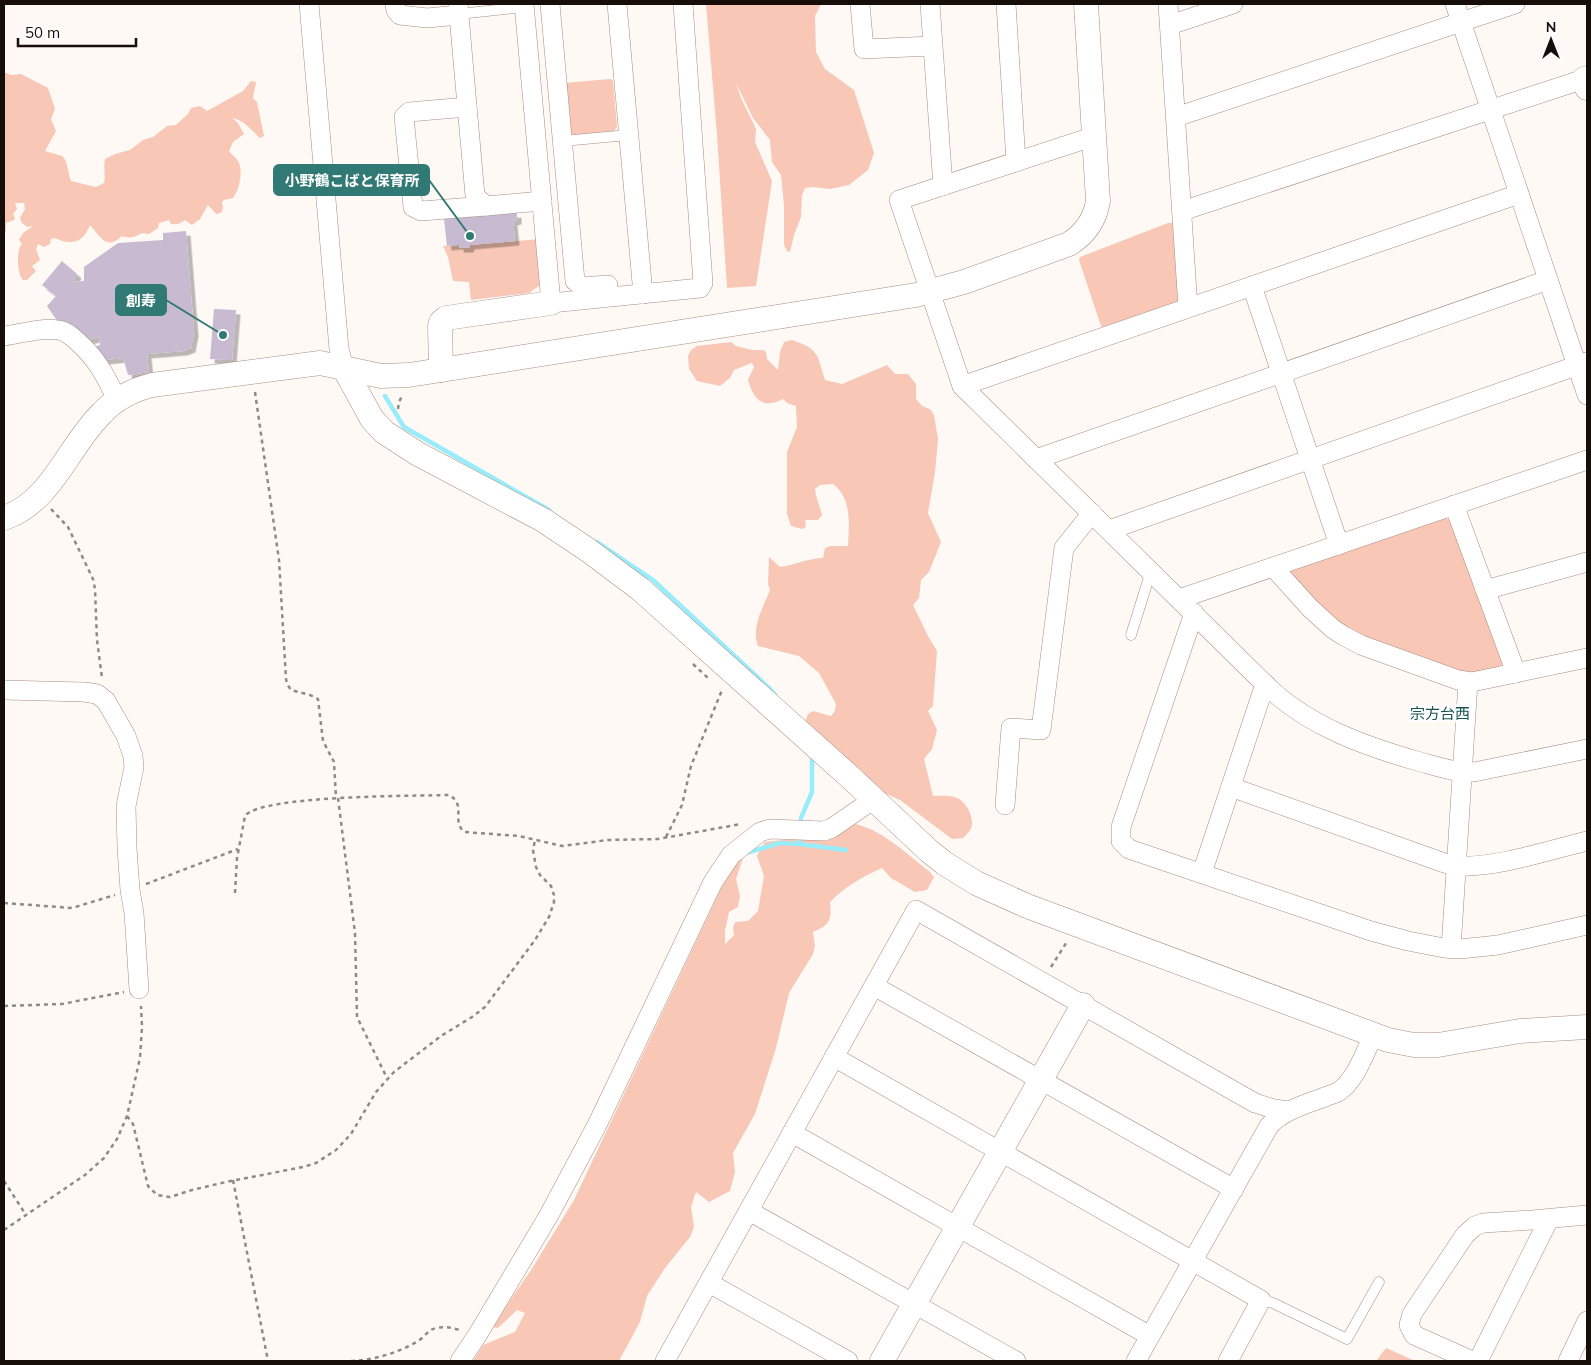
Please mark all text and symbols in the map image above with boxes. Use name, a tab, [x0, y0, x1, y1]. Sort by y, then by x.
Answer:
scale bar	[18, 15, 135, 47]
north arrow	[1526, 15, 1576, 65]
text: N	[1546, 18, 1556, 36]
text: 50 m	[25, 23, 60, 42]
callout: 小野鶴こばと保育所	[274, 165, 429, 195]
text: 小野鶴こばと保育所	[284, 171, 420, 190]
callout: 創寿	[116, 285, 166, 315]
text: 創寿	[126, 291, 156, 310]
district label: 宗方台西	[1410, 704, 1470, 723]

